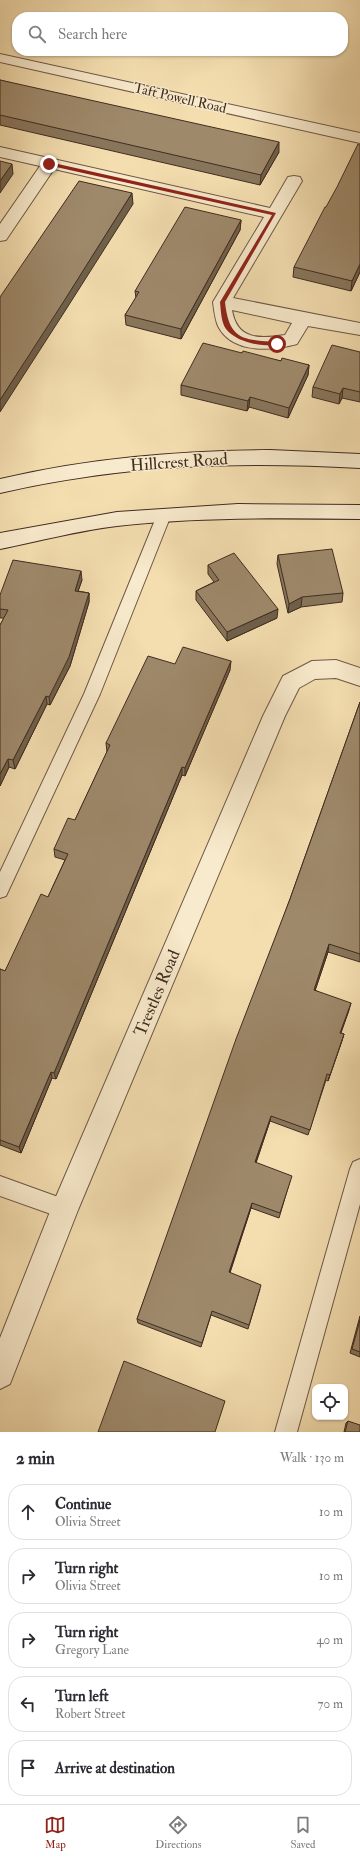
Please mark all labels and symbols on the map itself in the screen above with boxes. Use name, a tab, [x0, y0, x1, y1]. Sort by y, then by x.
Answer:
street label: Taft Powell Road	[132, 79, 228, 117]
route end	[40, 155, 58, 173]
route start	[268, 335, 286, 353]
street label: Hillcrest Road	[129, 448, 229, 476]
street label: Trestles Road	[129, 946, 185, 1039]

